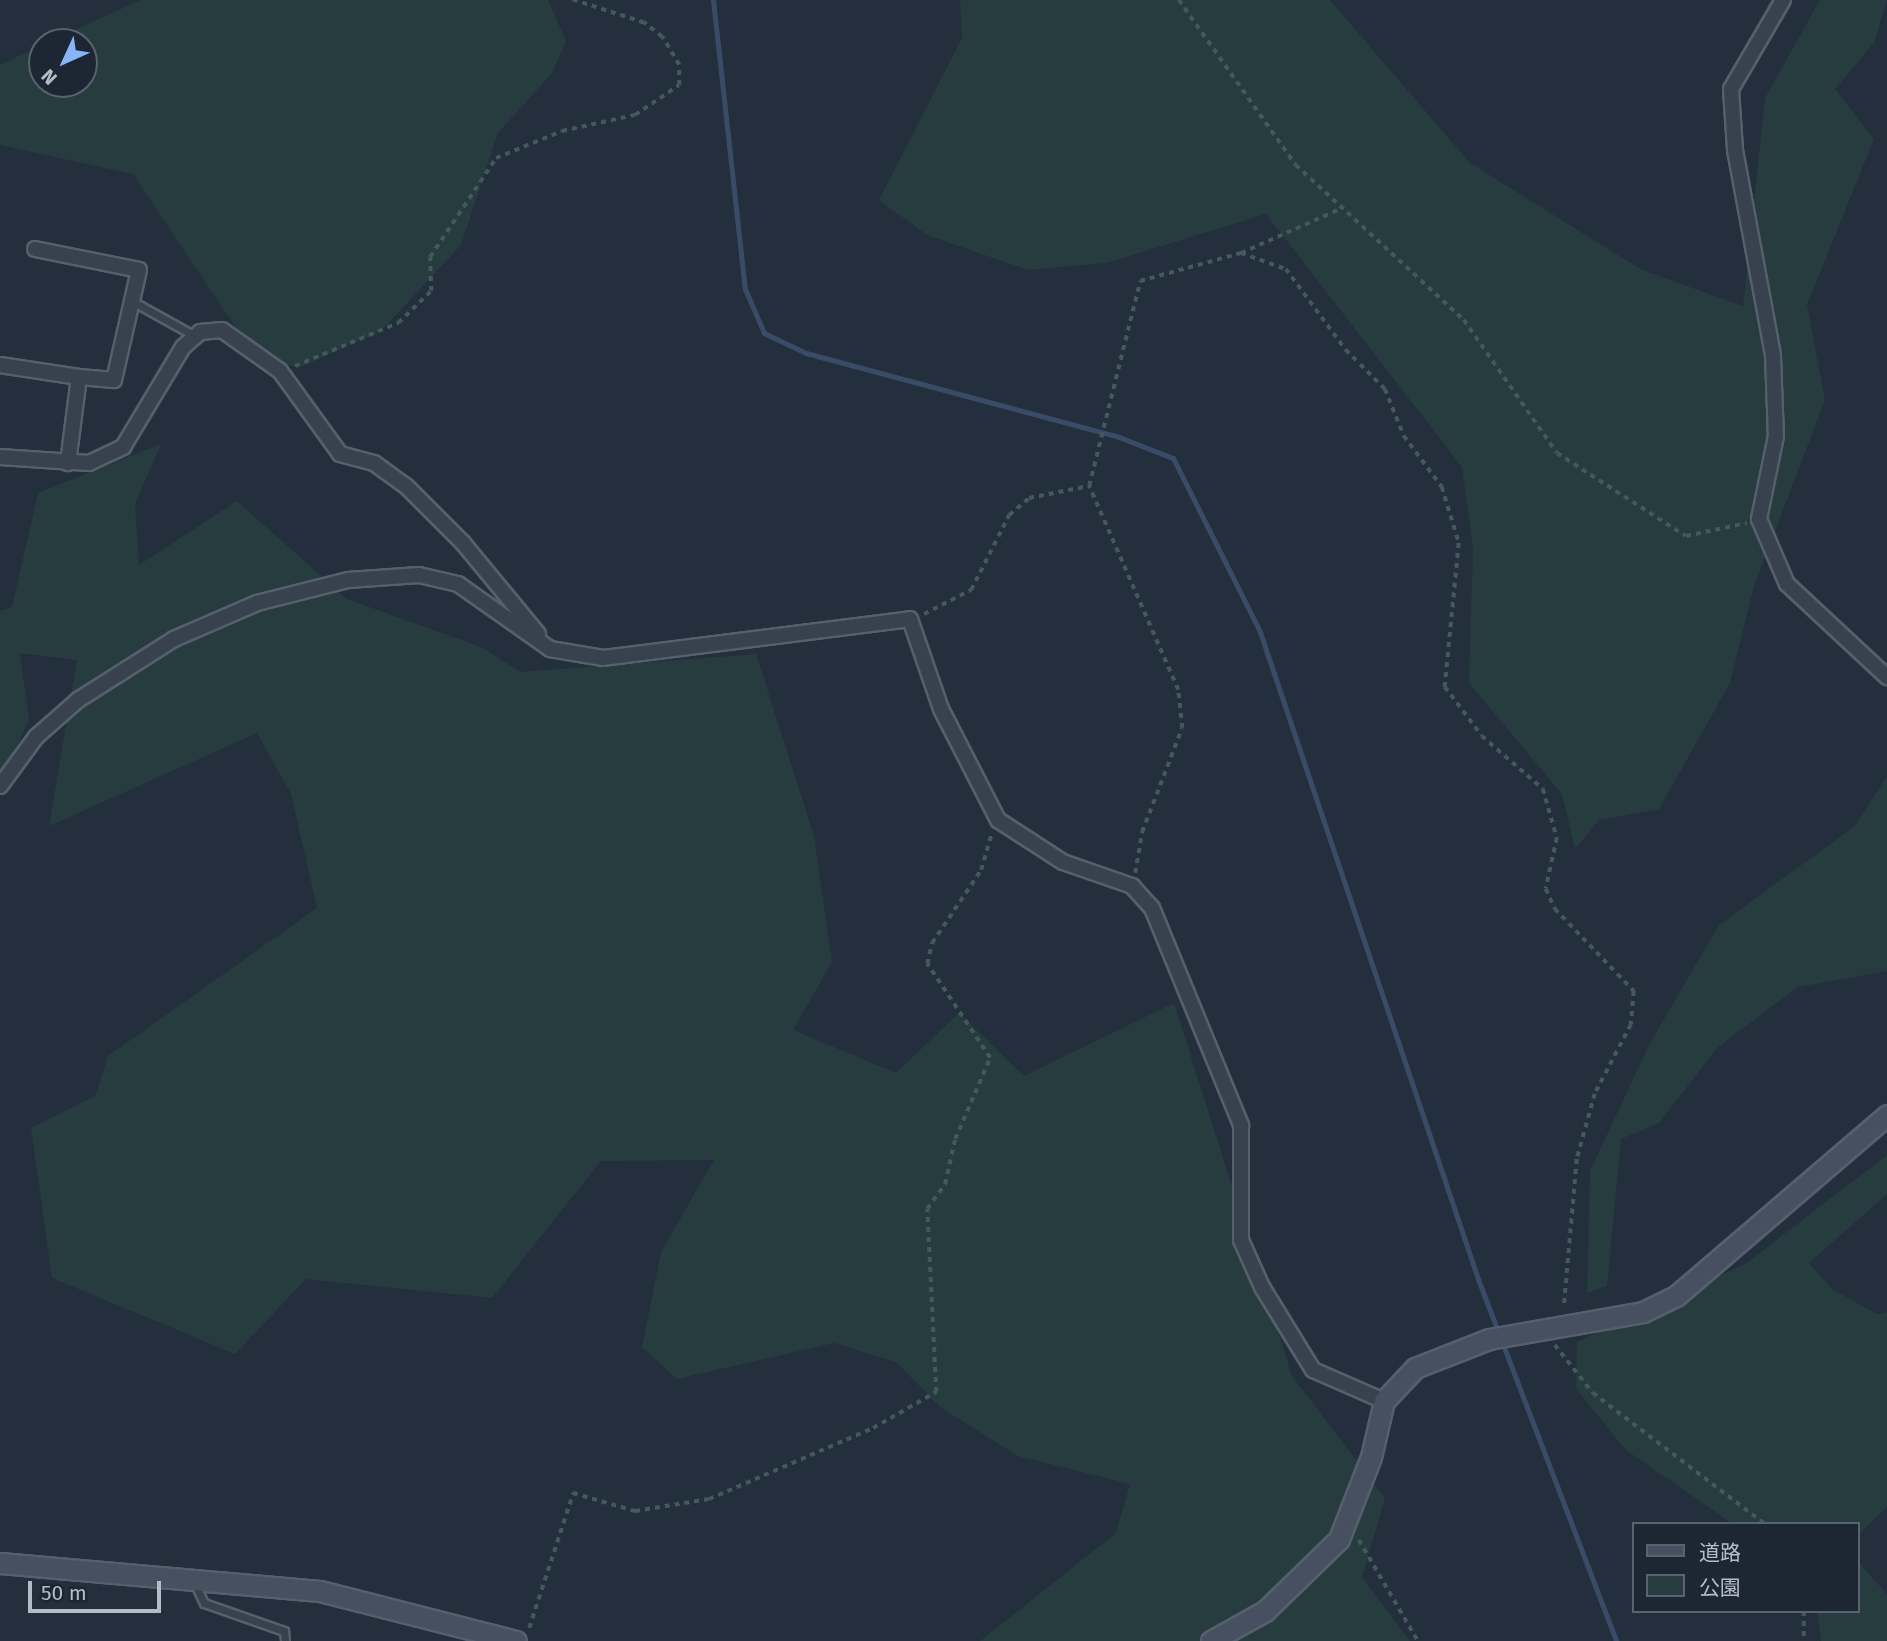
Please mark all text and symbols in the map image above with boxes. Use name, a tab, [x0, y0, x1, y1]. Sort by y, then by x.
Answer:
north arrow	[28, 28, 98, 98]
text: N	[37, 64, 62, 89]
legend	[1632, 1522, 1859, 1613]
text: 道路	[1699, 1540, 1741, 1566]
scale bar	[32, 1568, 164, 1612]
text: 公園	[1699, 1575, 1741, 1601]
text: 50 m	[41, 1580, 87, 1606]

